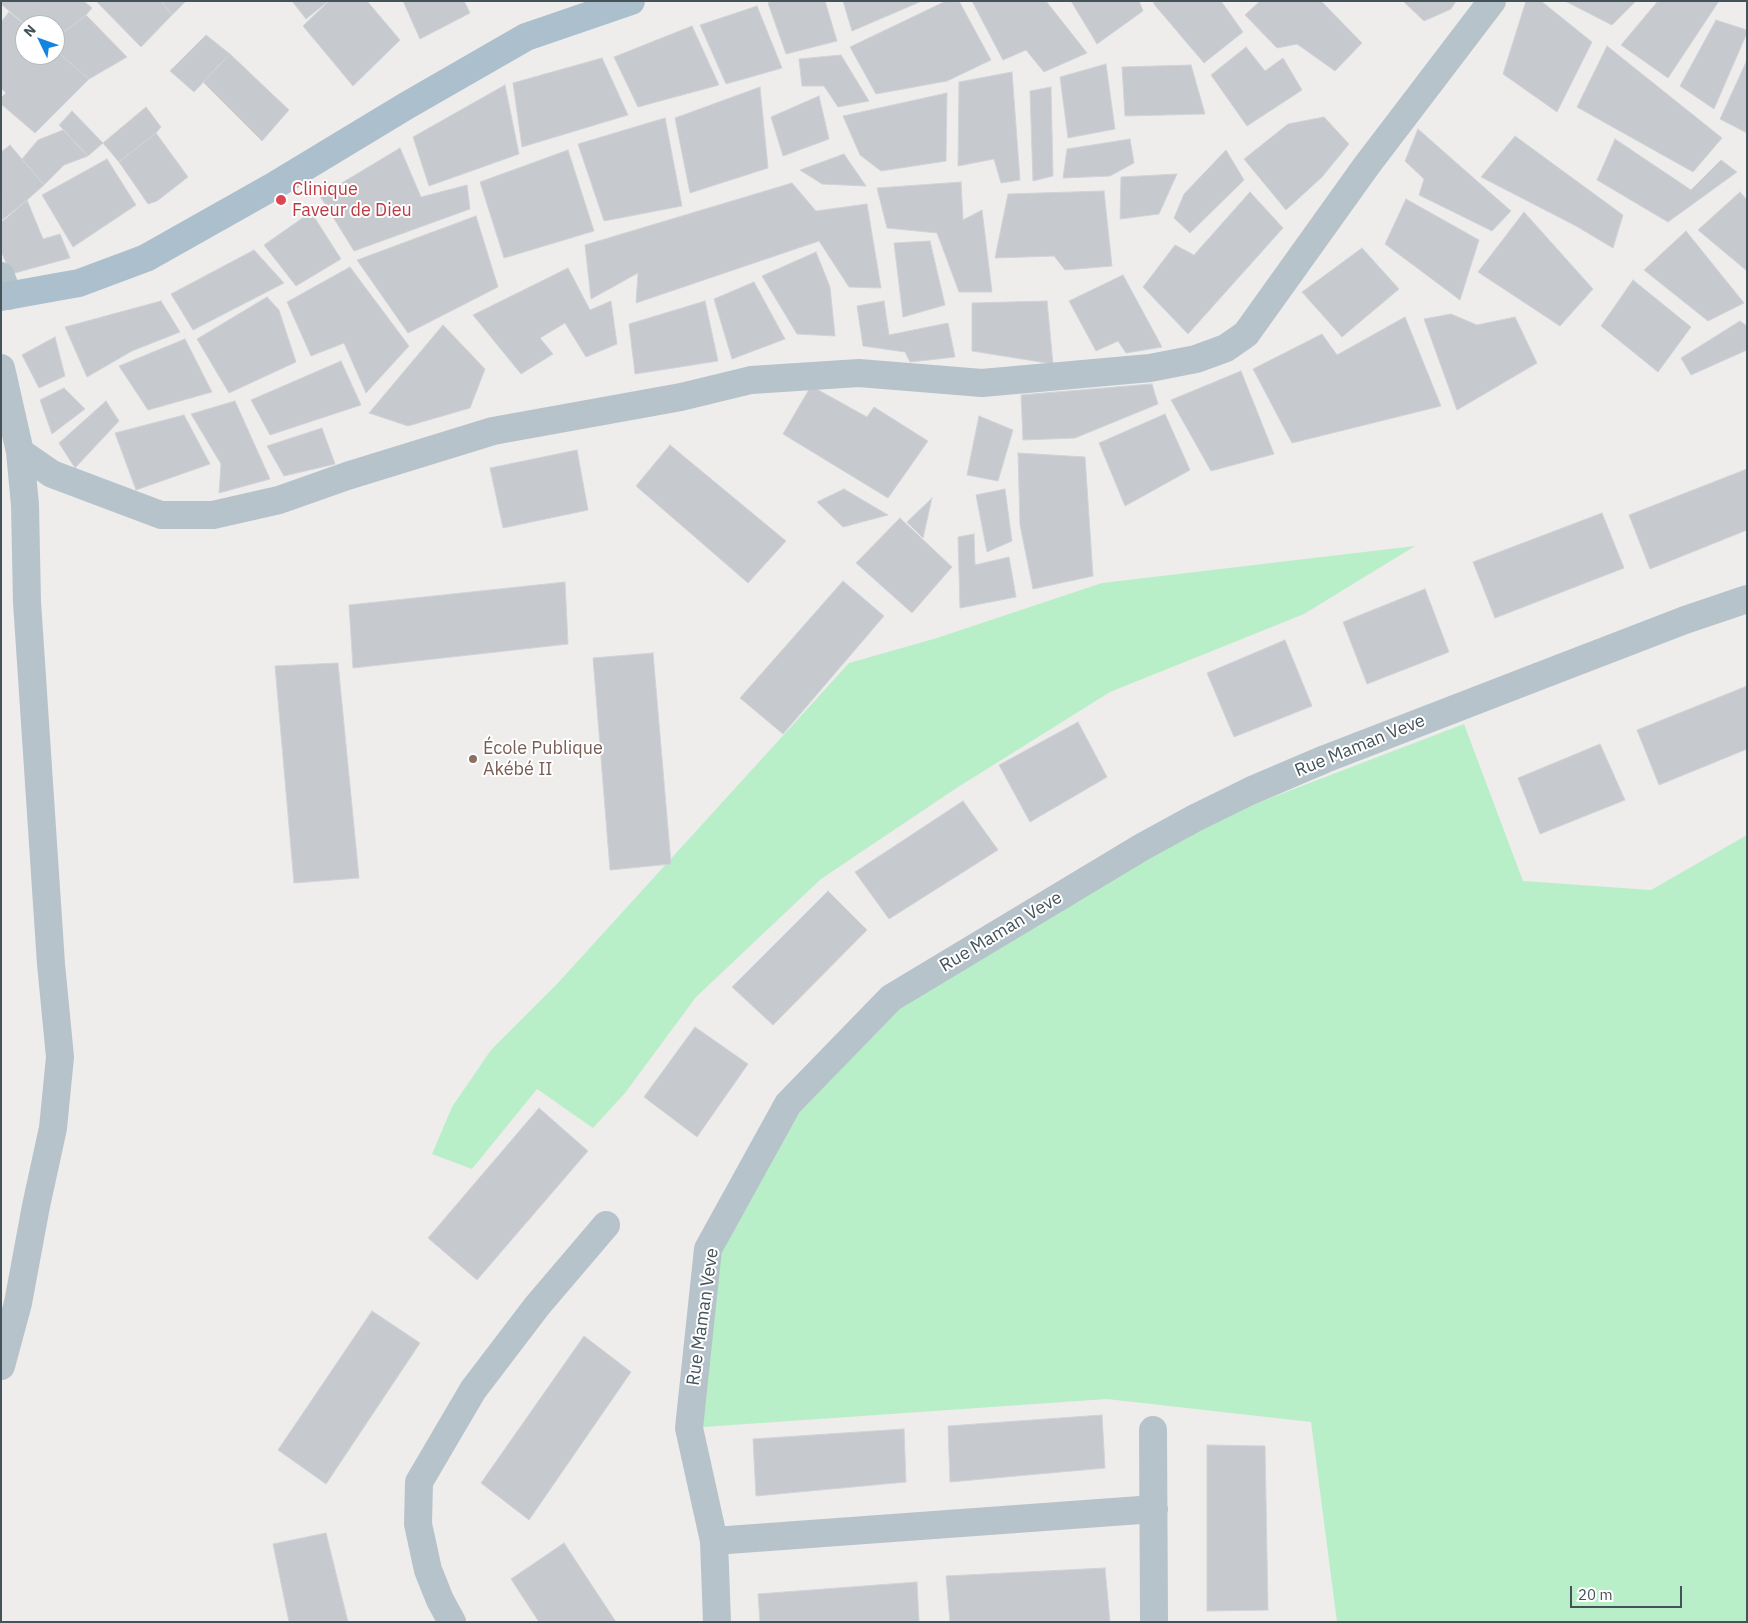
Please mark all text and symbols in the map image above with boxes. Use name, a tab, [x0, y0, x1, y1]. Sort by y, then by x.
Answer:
north arrow	[15, 15, 65, 65]
text: N	[20, 21, 40, 40]
place label: Clinique Faveur de Dieu	[292, 179, 412, 222]
marker: Clinique Faveur de Dieu	[274, 193, 288, 207]
street label: Rue Maman Veve	[1292, 710, 1428, 782]
place label: École Publique Akébé II	[483, 738, 603, 781]
marker: École Publique Akébé II	[467, 753, 479, 765]
street label: Rue Maman Veve	[936, 887, 1066, 977]
street label: Rue Maman Veve	[683, 1247, 723, 1387]
scale bar	[1573, 1576, 1686, 1608]
text: 20 m	[1578, 1585, 1613, 1604]

